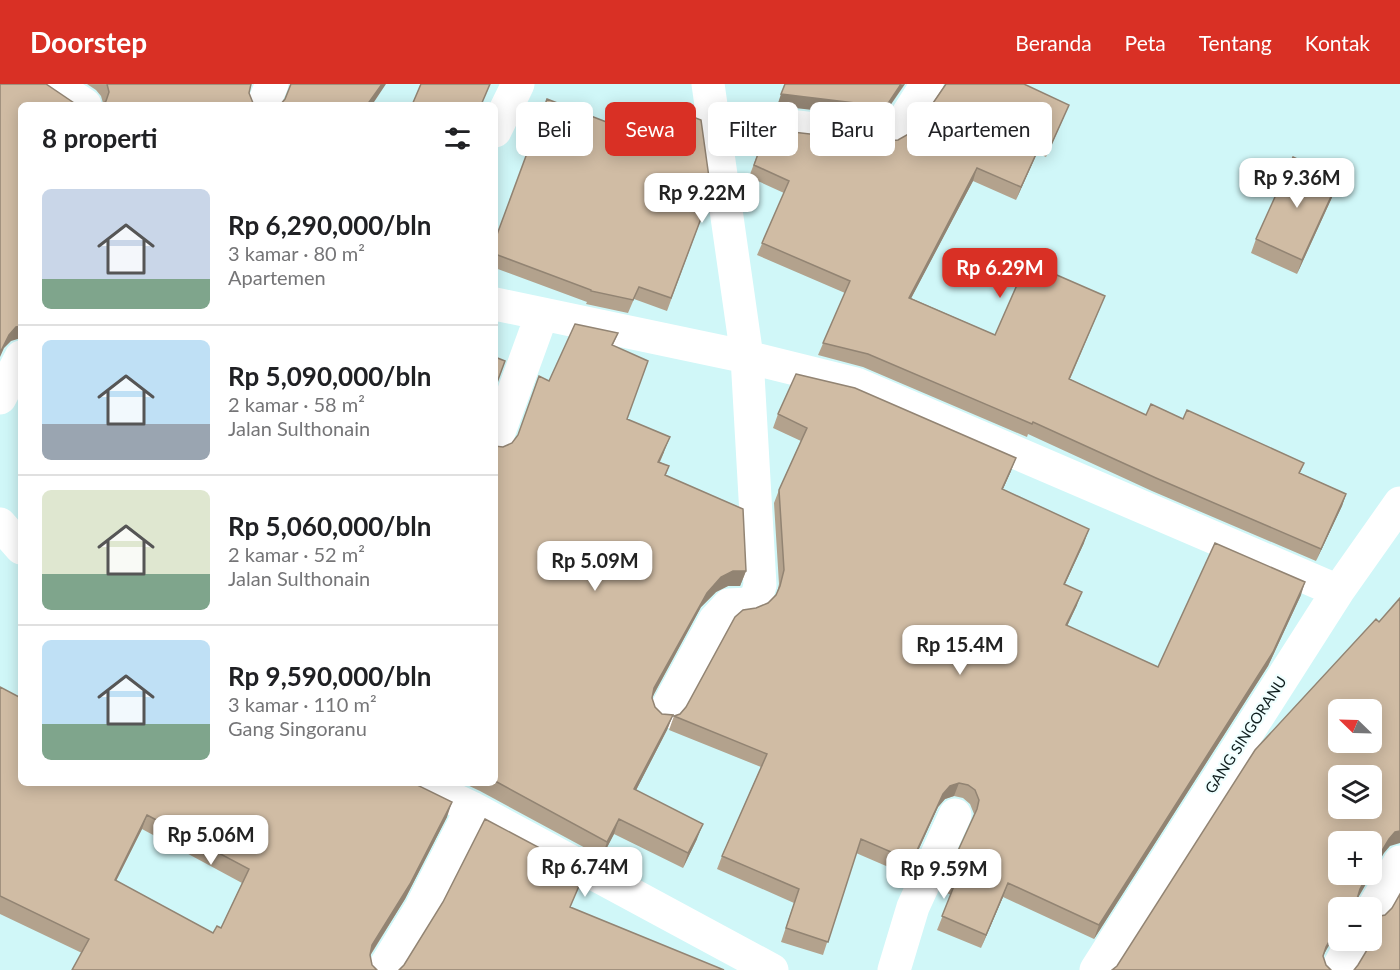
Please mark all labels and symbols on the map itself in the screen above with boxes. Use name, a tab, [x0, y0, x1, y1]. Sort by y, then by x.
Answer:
pin: Rp 9.36M	[1235, 158, 1359, 209]
pin: Rp 9.22M	[640, 173, 764, 224]
pin: Rp 6.29M	[938, 248, 1062, 299]
pin: Rp 5.09M	[533, 541, 657, 592]
pin: Rp 15.4M	[898, 625, 1022, 676]
street label: GANG SINGORANU	[1201, 672, 1290, 796]
north arrow	[1328, 699, 1382, 753]
pin: Rp 5.06M	[149, 815, 273, 866]
pin: Rp 6.74M	[523, 847, 647, 898]
pin: Rp 9.59M	[882, 849, 1006, 900]

